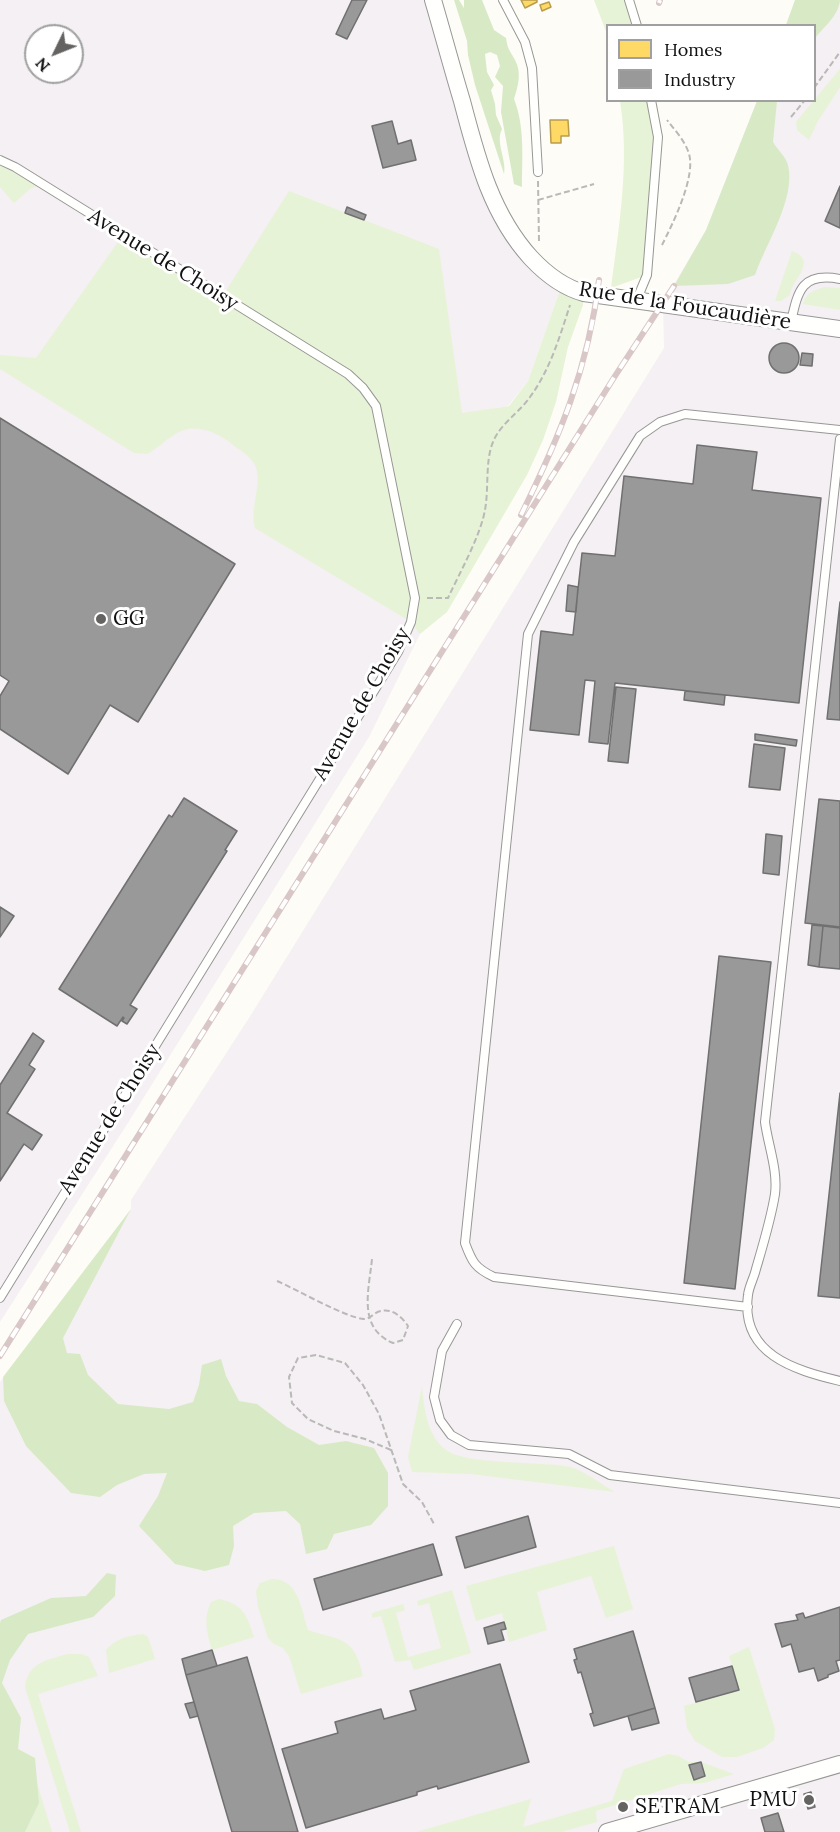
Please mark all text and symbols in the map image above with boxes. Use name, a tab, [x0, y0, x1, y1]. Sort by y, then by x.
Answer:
north arrow	[24, 24, 84, 84]
legend	[606, 24, 816, 102]
text: Homes	[664, 38, 722, 61]
text: N	[31, 54, 54, 76]
text: Industry	[664, 68, 735, 91]
street label: Avenue de Choisy	[83, 204, 243, 316]
street label: Rue de la Foucaudière	[577, 277, 793, 335]
place label: GG	[113, 606, 145, 632]
marker: GG	[94, 612, 108, 626]
street label: Avenue de Choisy	[308, 623, 416, 785]
street label: Avenue de Choisy	[54, 1039, 166, 1199]
place label: PMU	[749, 1787, 797, 1813]
marker: PMU	[802, 1793, 816, 1807]
place label: SETRAM	[635, 1794, 720, 1820]
marker: SETRAM	[616, 1800, 630, 1814]

